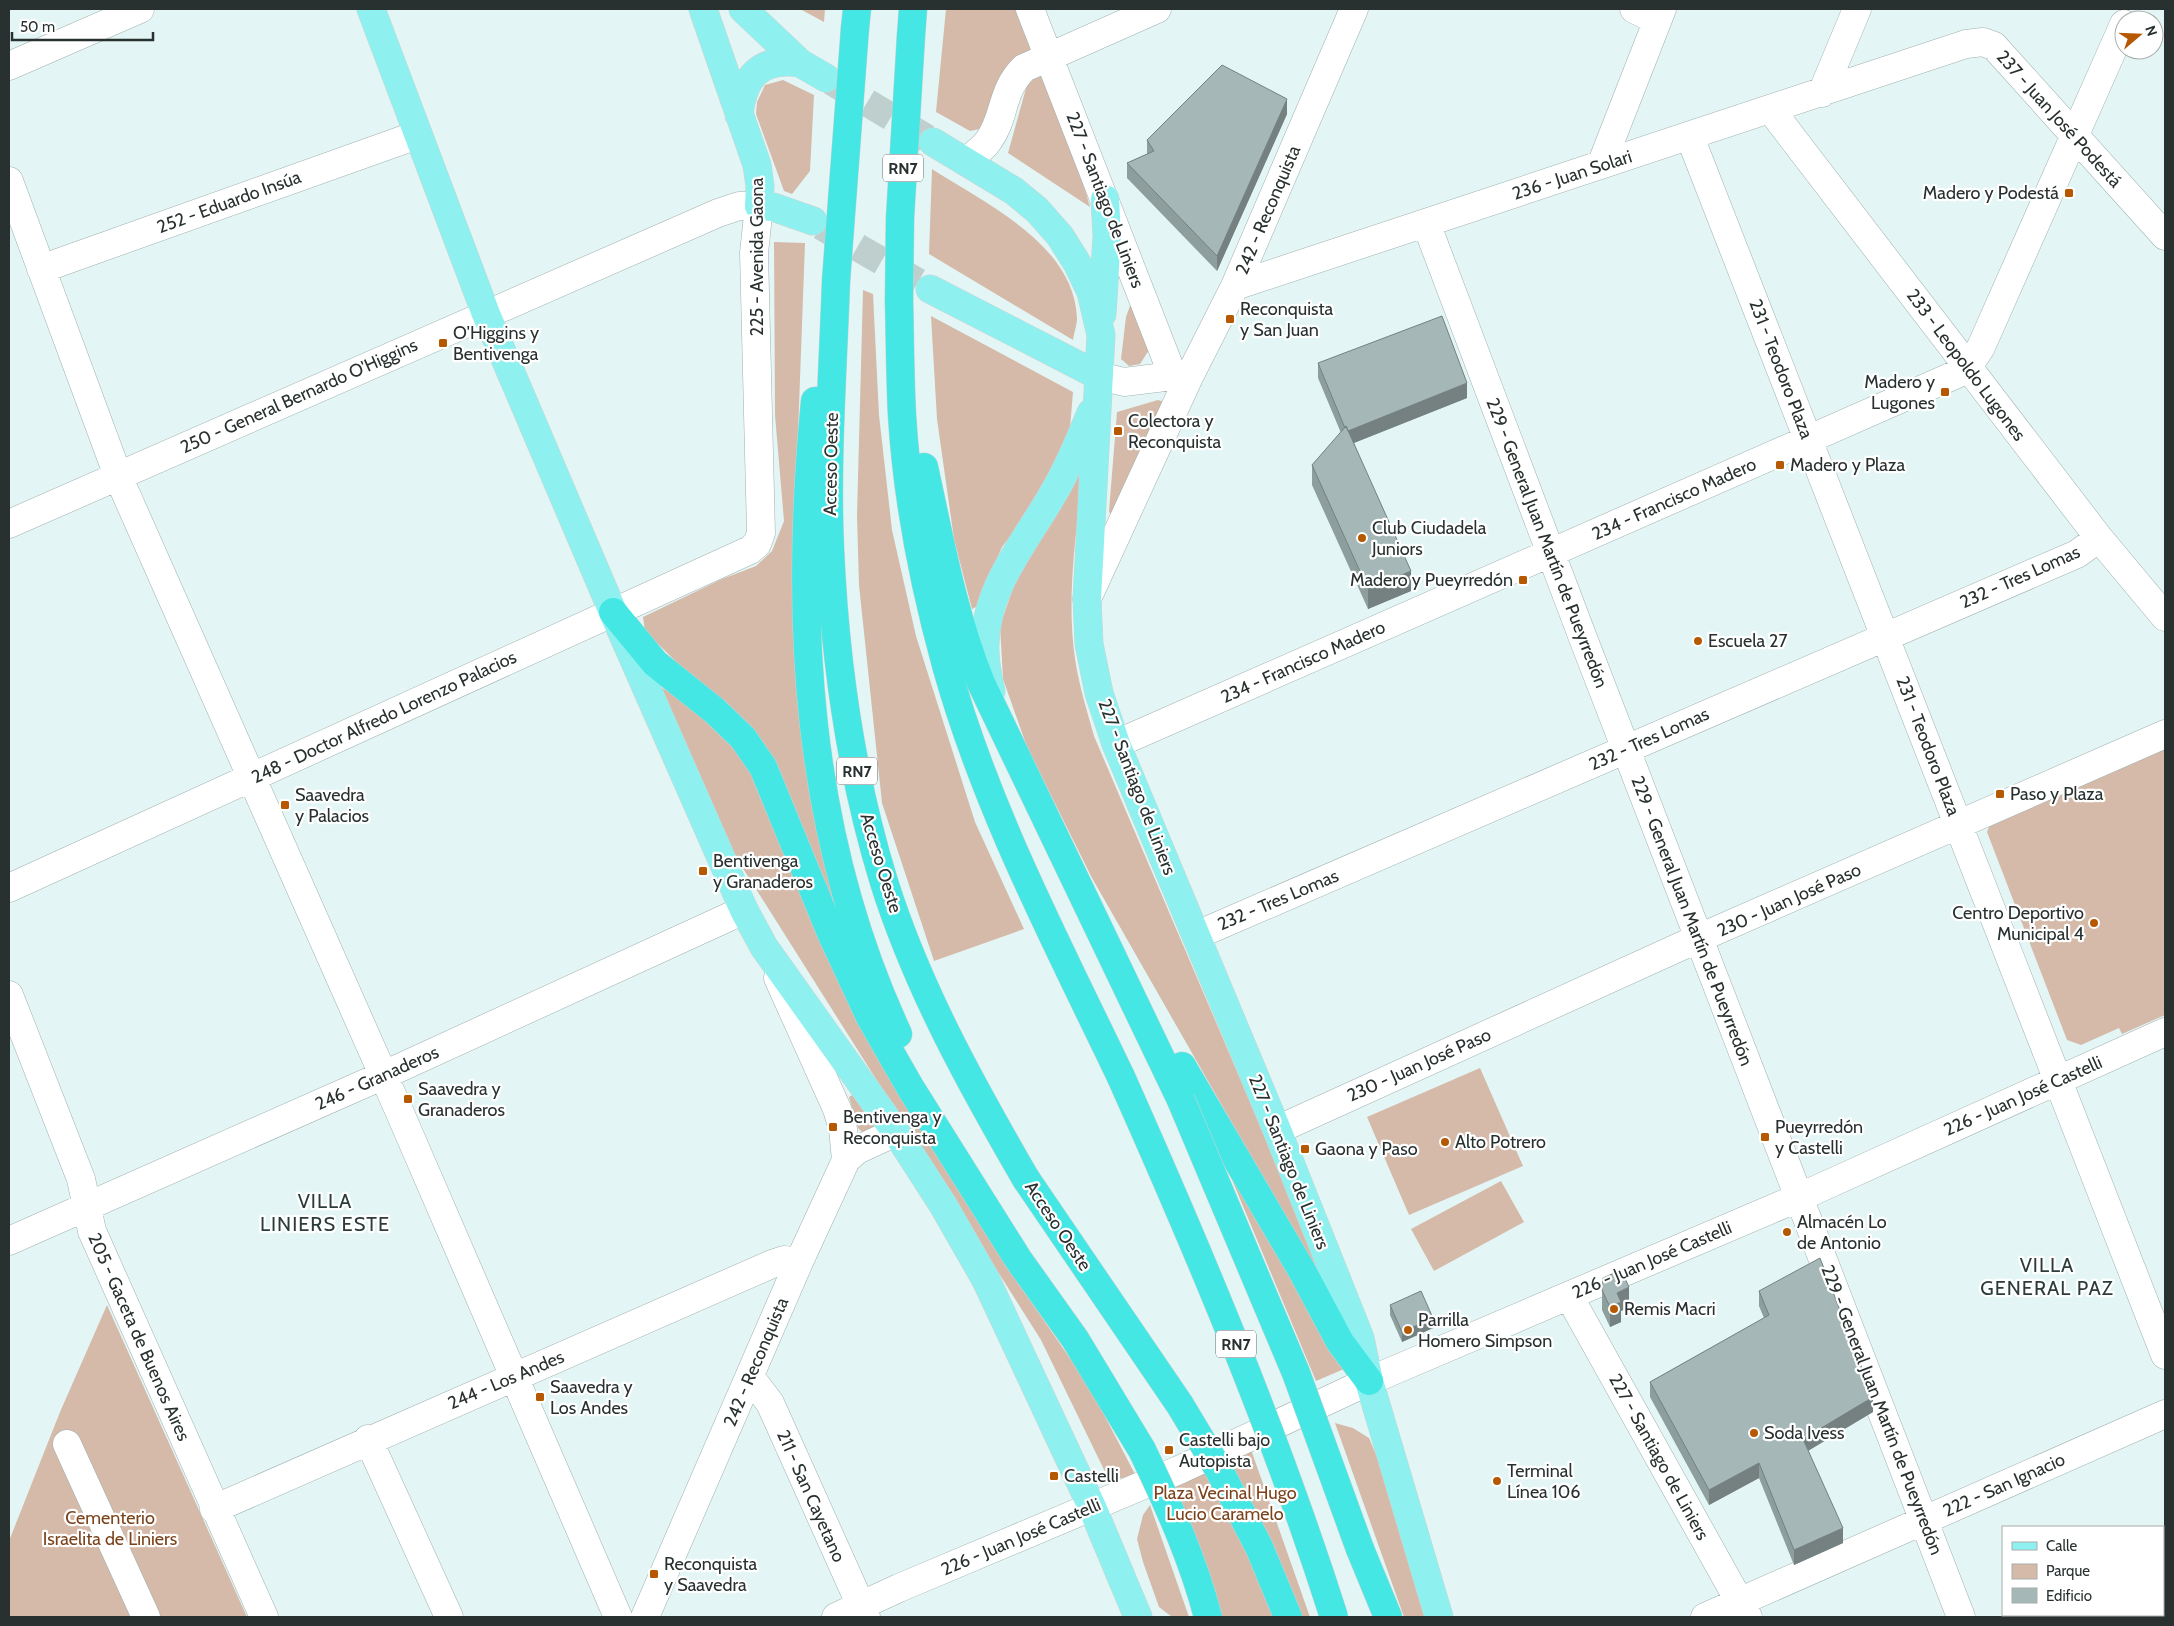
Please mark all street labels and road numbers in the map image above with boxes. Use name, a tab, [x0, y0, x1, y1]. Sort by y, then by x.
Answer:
street label: 237 - Juan José Podestá	[1992, 46, 2127, 192]
street label: 227 - Santiago de Liniers	[1061, 109, 1149, 291]
street label: 242 - Reconquista	[1231, 142, 1305, 278]
street label: 236 - Juan Solari	[1509, 145, 1635, 205]
road number: RN7	[883, 154, 923, 182]
street label: 252 - Eduardo Insúa	[154, 166, 304, 238]
street label: 225 - Avenida Gaona	[746, 177, 768, 336]
street label: 233 - Leopoldo Lugones	[1902, 285, 2030, 445]
street label: 231 - Teodoro Plaza	[1744, 296, 1818, 442]
street label: 250 - General Bernardo O'Higgins	[177, 334, 421, 458]
street label: 229 - General Juan Martín de Pueyrredón	[1481, 395, 1613, 691]
street label: Acceso Oeste	[819, 412, 843, 516]
street label: 234 - Francisco Madero	[1589, 453, 1760, 545]
street label: 232 - Tres Lomas	[1957, 541, 2083, 613]
street label: 234 - Francisco Madero	[1218, 616, 1389, 708]
street label: 248 - Doctor Alfredo Lorenzo Palacios	[248, 646, 520, 788]
street label: 231 - Teodoro Plaza	[1891, 673, 1965, 819]
street label: 227 - Santiago de Liniers	[1093, 696, 1181, 878]
street label: 232 - Tres Lomas	[1586, 703, 1712, 775]
road number: RN7	[837, 758, 877, 784]
street label: 229 - General Juan Martín de Pueyrredón	[1626, 773, 1758, 1069]
street label: Acceso Oeste	[855, 810, 907, 916]
street label: 230 - Juan José Paso	[1714, 858, 1864, 942]
street label: 232 - Tres Lomas	[1214, 865, 1342, 935]
street label: 230 - Juan José Paso	[1344, 1023, 1494, 1107]
street label: 246 - Granaderos	[312, 1041, 442, 1115]
street label: 226 - Juan José Castelli	[1940, 1051, 2106, 1141]
street label: 227 - Santiago de Liniers	[1244, 1071, 1334, 1253]
street label: Acceso Oeste	[1020, 1177, 1096, 1275]
street label: 226 - Juan José Castelli	[1569, 1216, 1735, 1304]
street label: 205 - Gaceta de Buenos Aires	[83, 1230, 195, 1444]
street label: 229 - General Juan Martín de Pueyrredón	[1816, 1262, 1948, 1558]
street label: 242 - Reconquista	[719, 1294, 793, 1430]
road number: RN7	[1216, 1330, 1256, 1358]
street label: 244 - Los Andes	[445, 1346, 567, 1414]
street label: 227 - Santiago de Liniers	[1604, 1370, 1714, 1544]
street label: 211 - San Cayetano	[772, 1427, 850, 1566]
street label: 222 - San Ignacio	[1940, 1448, 2068, 1522]
street label: 226 - Juan José Castelli	[938, 1493, 1104, 1581]

